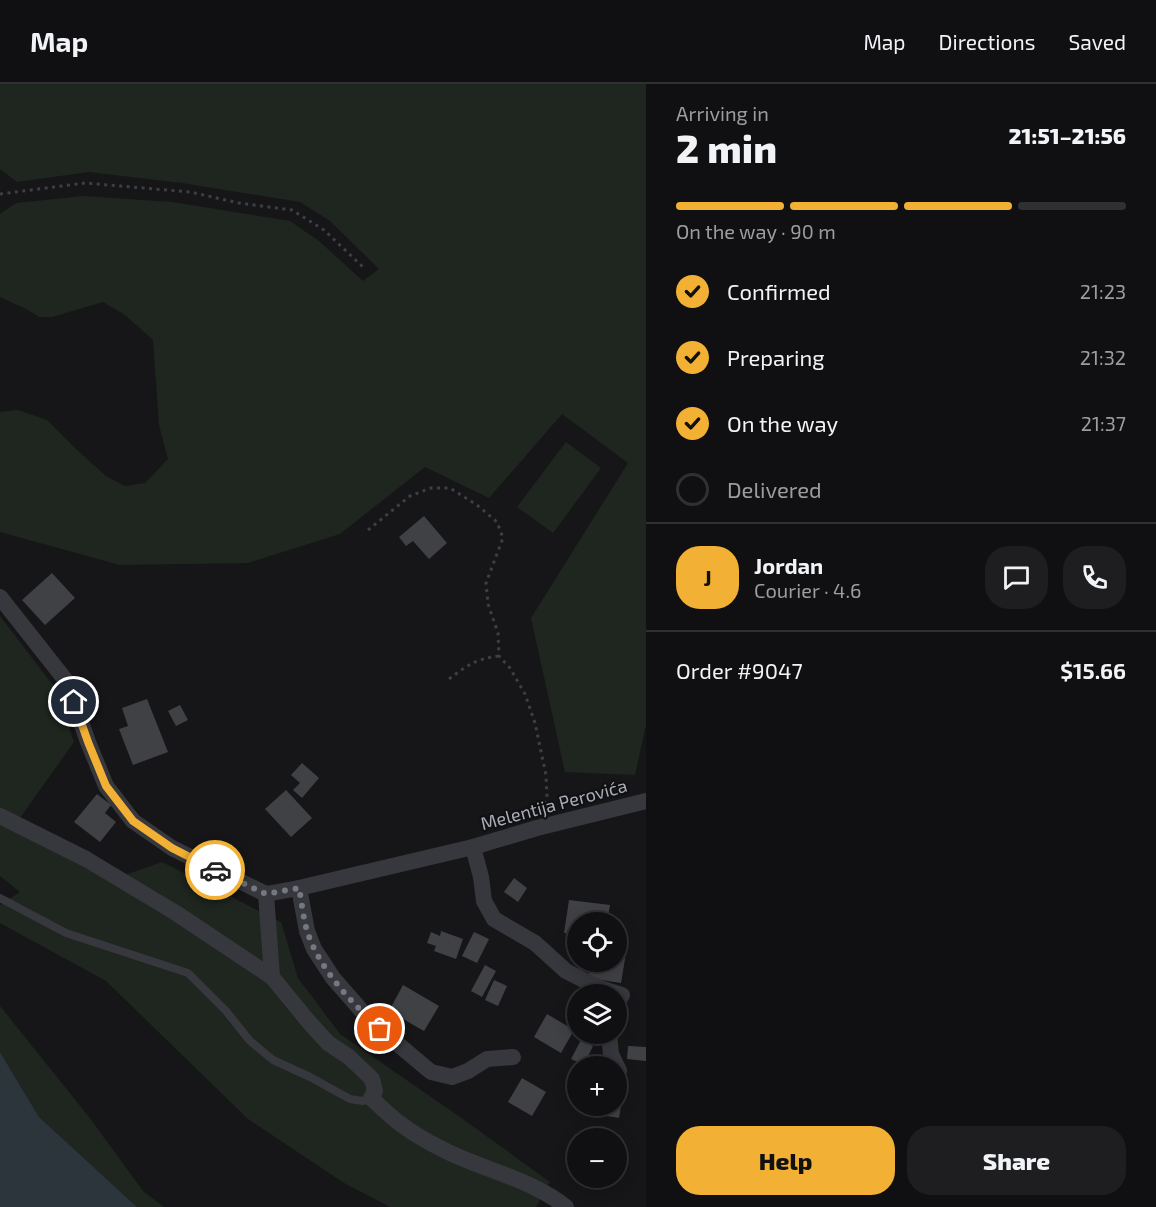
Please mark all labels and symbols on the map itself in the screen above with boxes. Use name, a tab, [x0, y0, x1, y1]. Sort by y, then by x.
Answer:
pin	[48, 676, 99, 727]
street label: Melentija Perovića	[478, 774, 629, 834]
courier	[185, 840, 245, 900]
pin	[354, 1003, 405, 1054]

